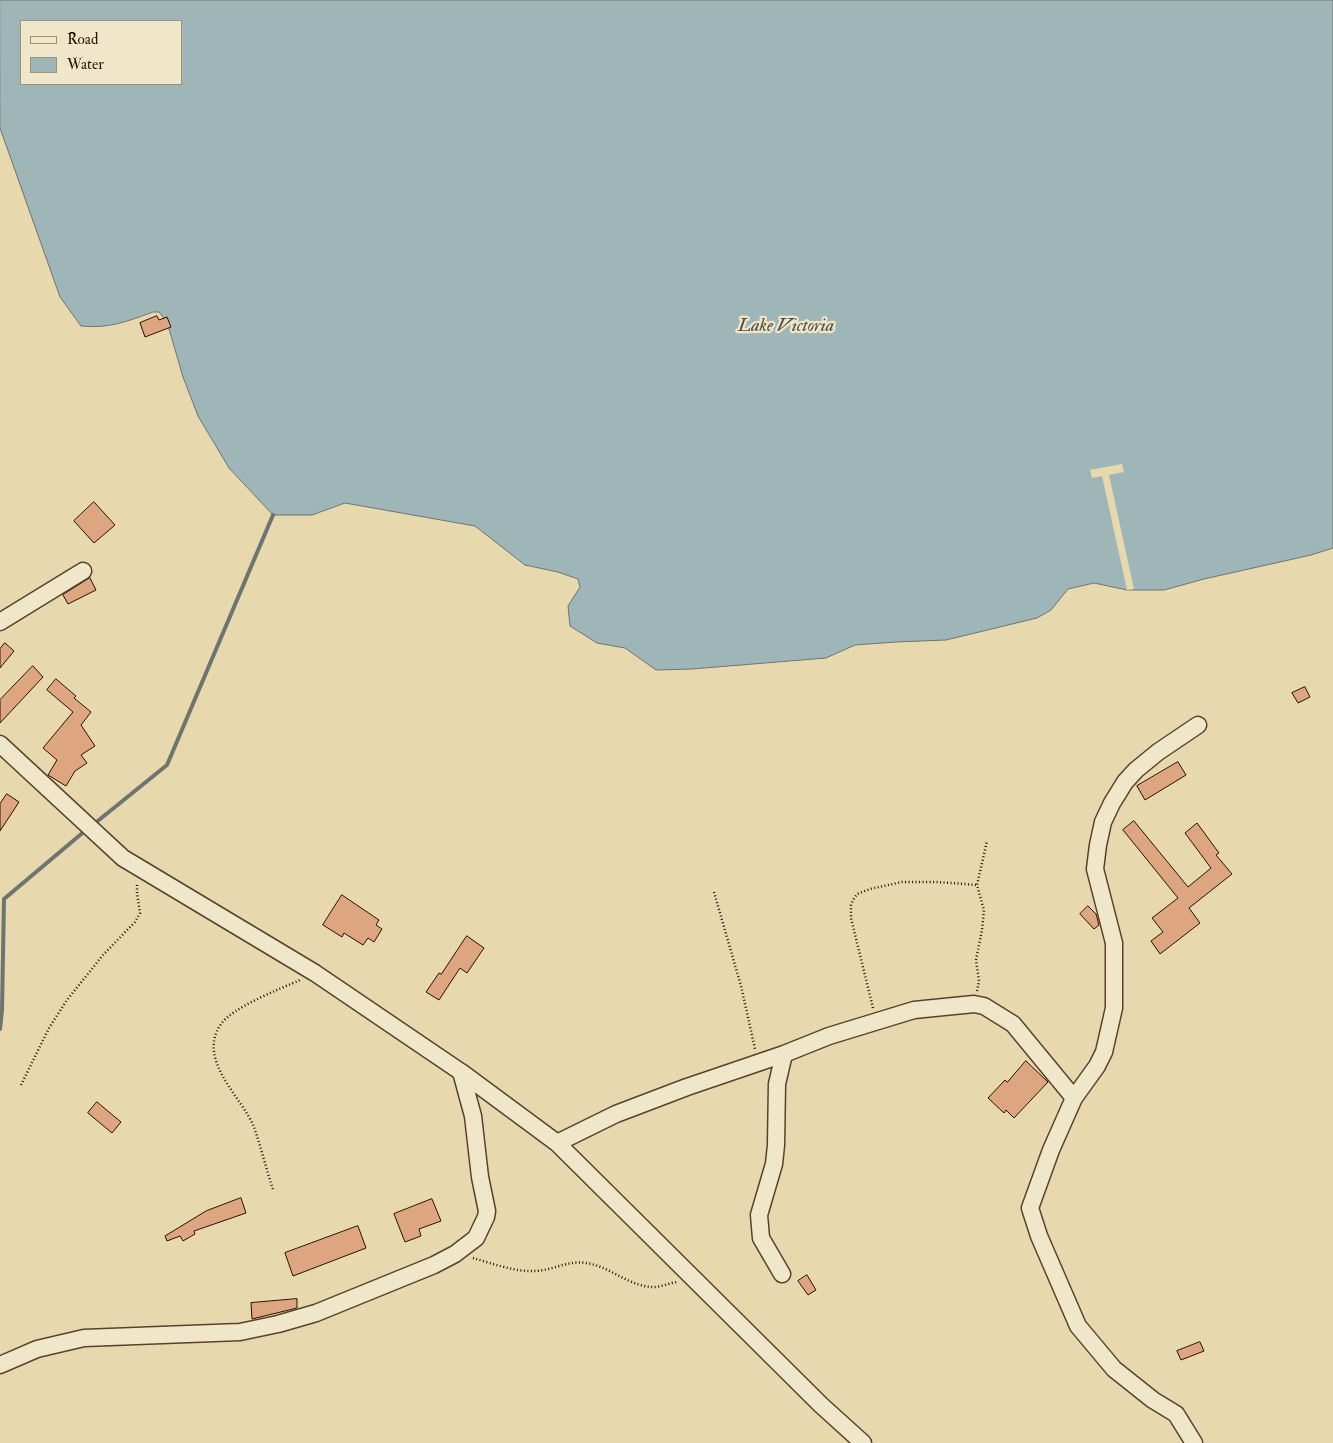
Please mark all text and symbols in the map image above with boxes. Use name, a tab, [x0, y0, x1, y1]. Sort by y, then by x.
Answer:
legend	[20, 20, 182, 85]
text: Road	[67, 30, 98, 49]
text: Water	[67, 55, 104, 74]
water label: Lake Victoria	[738, 316, 834, 338]

